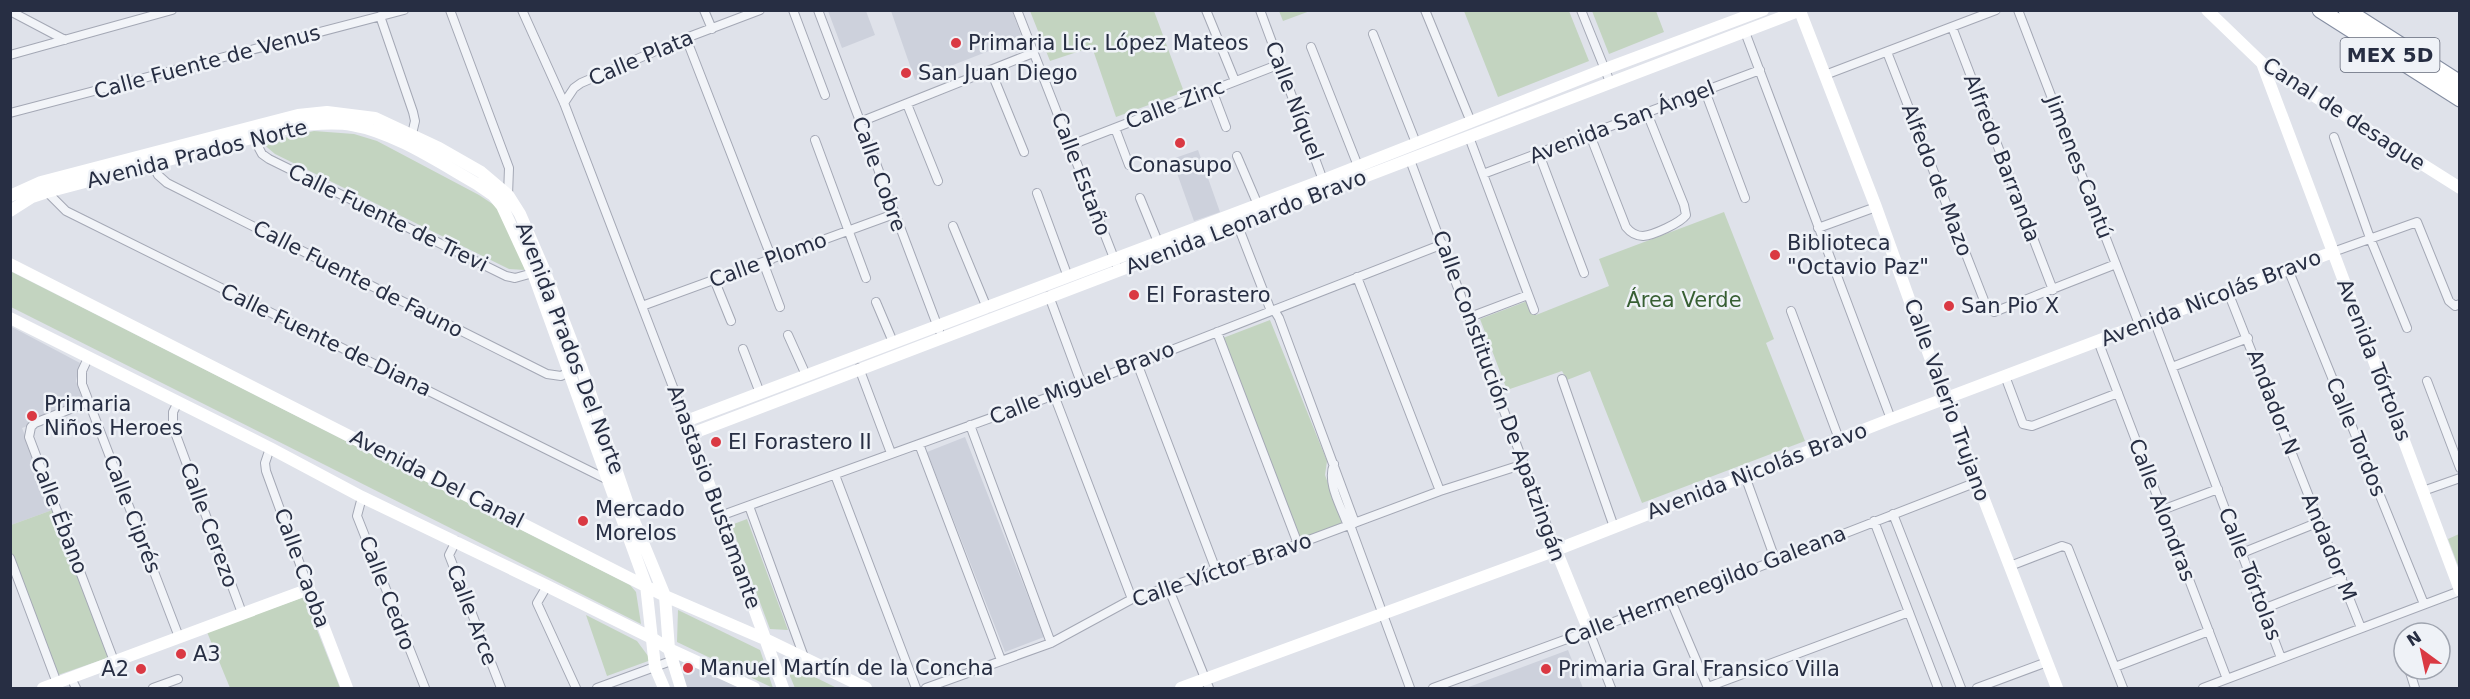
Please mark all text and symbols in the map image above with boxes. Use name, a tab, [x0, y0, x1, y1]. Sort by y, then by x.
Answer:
street label: Calle Fuente de Venus	[91, 20, 323, 104]
street label: Calle Plata	[585, 25, 697, 91]
place label: Primaria Lic. López Mateos	[968, 31, 1249, 55]
marker: Primaria Lic. López Mateos	[949, 36, 963, 50]
street label: Calle Níquel	[1260, 38, 1328, 164]
road number: MEX 5D	[2340, 38, 2440, 72]
street label: Canal de desague	[2258, 53, 2430, 175]
place label: San Juan Diego	[918, 61, 1078, 85]
marker: San Juan Diego	[899, 66, 913, 80]
street label: Alfredo Barranda	[1959, 71, 2045, 245]
street label: Calle Zinc	[1122, 74, 1228, 134]
street label: Avenida San Ángel	[1526, 75, 1718, 168]
street label: Jimenes Cantú	[2040, 90, 2117, 242]
street label: Alfedo de Mazo	[1897, 100, 1977, 260]
street label: Calle Estaño	[1046, 109, 1116, 239]
street label: Calle Cobre	[847, 113, 911, 235]
street label: Avenida Prados Norte	[84, 115, 310, 193]
marker: Conasupo	[1173, 136, 1187, 150]
place label: Conasupo	[1128, 153, 1232, 177]
street label: Calle Fuente de Trevi	[284, 159, 492, 277]
street label: Avenida Leonardo Bravo	[1122, 165, 1370, 279]
street label: Calle Fuente de Fauno	[249, 216, 467, 342]
street label: Avenida Prados Del Norte	[511, 219, 629, 477]
street label: Calle Constitución De Apatzingán	[1428, 227, 1570, 565]
street label: Calle Plomo	[706, 228, 830, 292]
place label: Biblioteca "Octavio Paz"	[1787, 231, 1929, 279]
street label: Avenida Nicolás Bravo	[2097, 245, 2325, 351]
marker: Biblioteca "Octavio Paz"	[1768, 248, 1782, 262]
street label: Avenida Tórtolas	[2332, 275, 2416, 445]
street label: Calle Fuente de Diana	[217, 279, 435, 401]
place label: El Forastero	[1146, 283, 1271, 307]
park label: Área Verde	[1626, 287, 1742, 312]
marker: El Forastero	[1127, 288, 1141, 302]
place label: San Pio X	[1961, 294, 2059, 318]
street label: Calle Valerio Trujano	[1899, 295, 1995, 505]
marker: San Pio X	[1942, 299, 1956, 313]
street label: Calle Miguel Bravo	[986, 337, 1178, 429]
street label: Andador N	[2242, 346, 2304, 458]
street label: Calle Tordos	[2321, 374, 2391, 500]
street label: Anastasio Bustamante	[662, 382, 766, 612]
place label: Primaria Niños Heroes	[44, 392, 183, 440]
marker: Primaria Niños Heroes	[25, 409, 39, 423]
street label: Avenida Nicolás Bravo	[1643, 418, 1871, 524]
street label: Avenida Del Canal	[346, 425, 528, 533]
place label: El Forastero II	[728, 430, 872, 454]
marker: El Forastero II	[709, 435, 723, 449]
street label: Calle Alondras	[2124, 435, 2200, 585]
street label: Calle Ébano	[26, 452, 93, 577]
street label: Calle Ciprés	[98, 452, 166, 576]
street label: Calle Cerezo	[175, 459, 243, 591]
street label: Andador M	[2297, 490, 2361, 604]
place label: Mercado Morelos	[595, 497, 685, 545]
street label: Calle Tórtolas	[2214, 504, 2286, 644]
street label: Calle Caoba	[269, 505, 335, 631]
marker: Mercado Morelos	[576, 514, 590, 528]
street label: Calle Hermenegildo Galeana	[1561, 521, 1849, 651]
street label: Calle Víctor Bravo	[1129, 528, 1315, 612]
street label: Calle Cedro	[354, 532, 420, 654]
street label: Calle Arce	[442, 561, 502, 669]
north arrow	[2392, 621, 2452, 681]
text: N	[2403, 627, 2425, 650]
place label: A3	[193, 642, 221, 666]
marker: A3	[174, 647, 188, 661]
place label: Manuel Martín de la Concha	[700, 656, 994, 680]
place label: A2	[101, 657, 129, 681]
place label: Primaria Gral Fransico Villa	[1558, 657, 1840, 681]
marker: Manuel Martín de la Concha	[681, 661, 695, 675]
marker: A2	[134, 662, 148, 676]
marker: Primaria Gral Fransico Villa	[1539, 662, 1553, 676]

